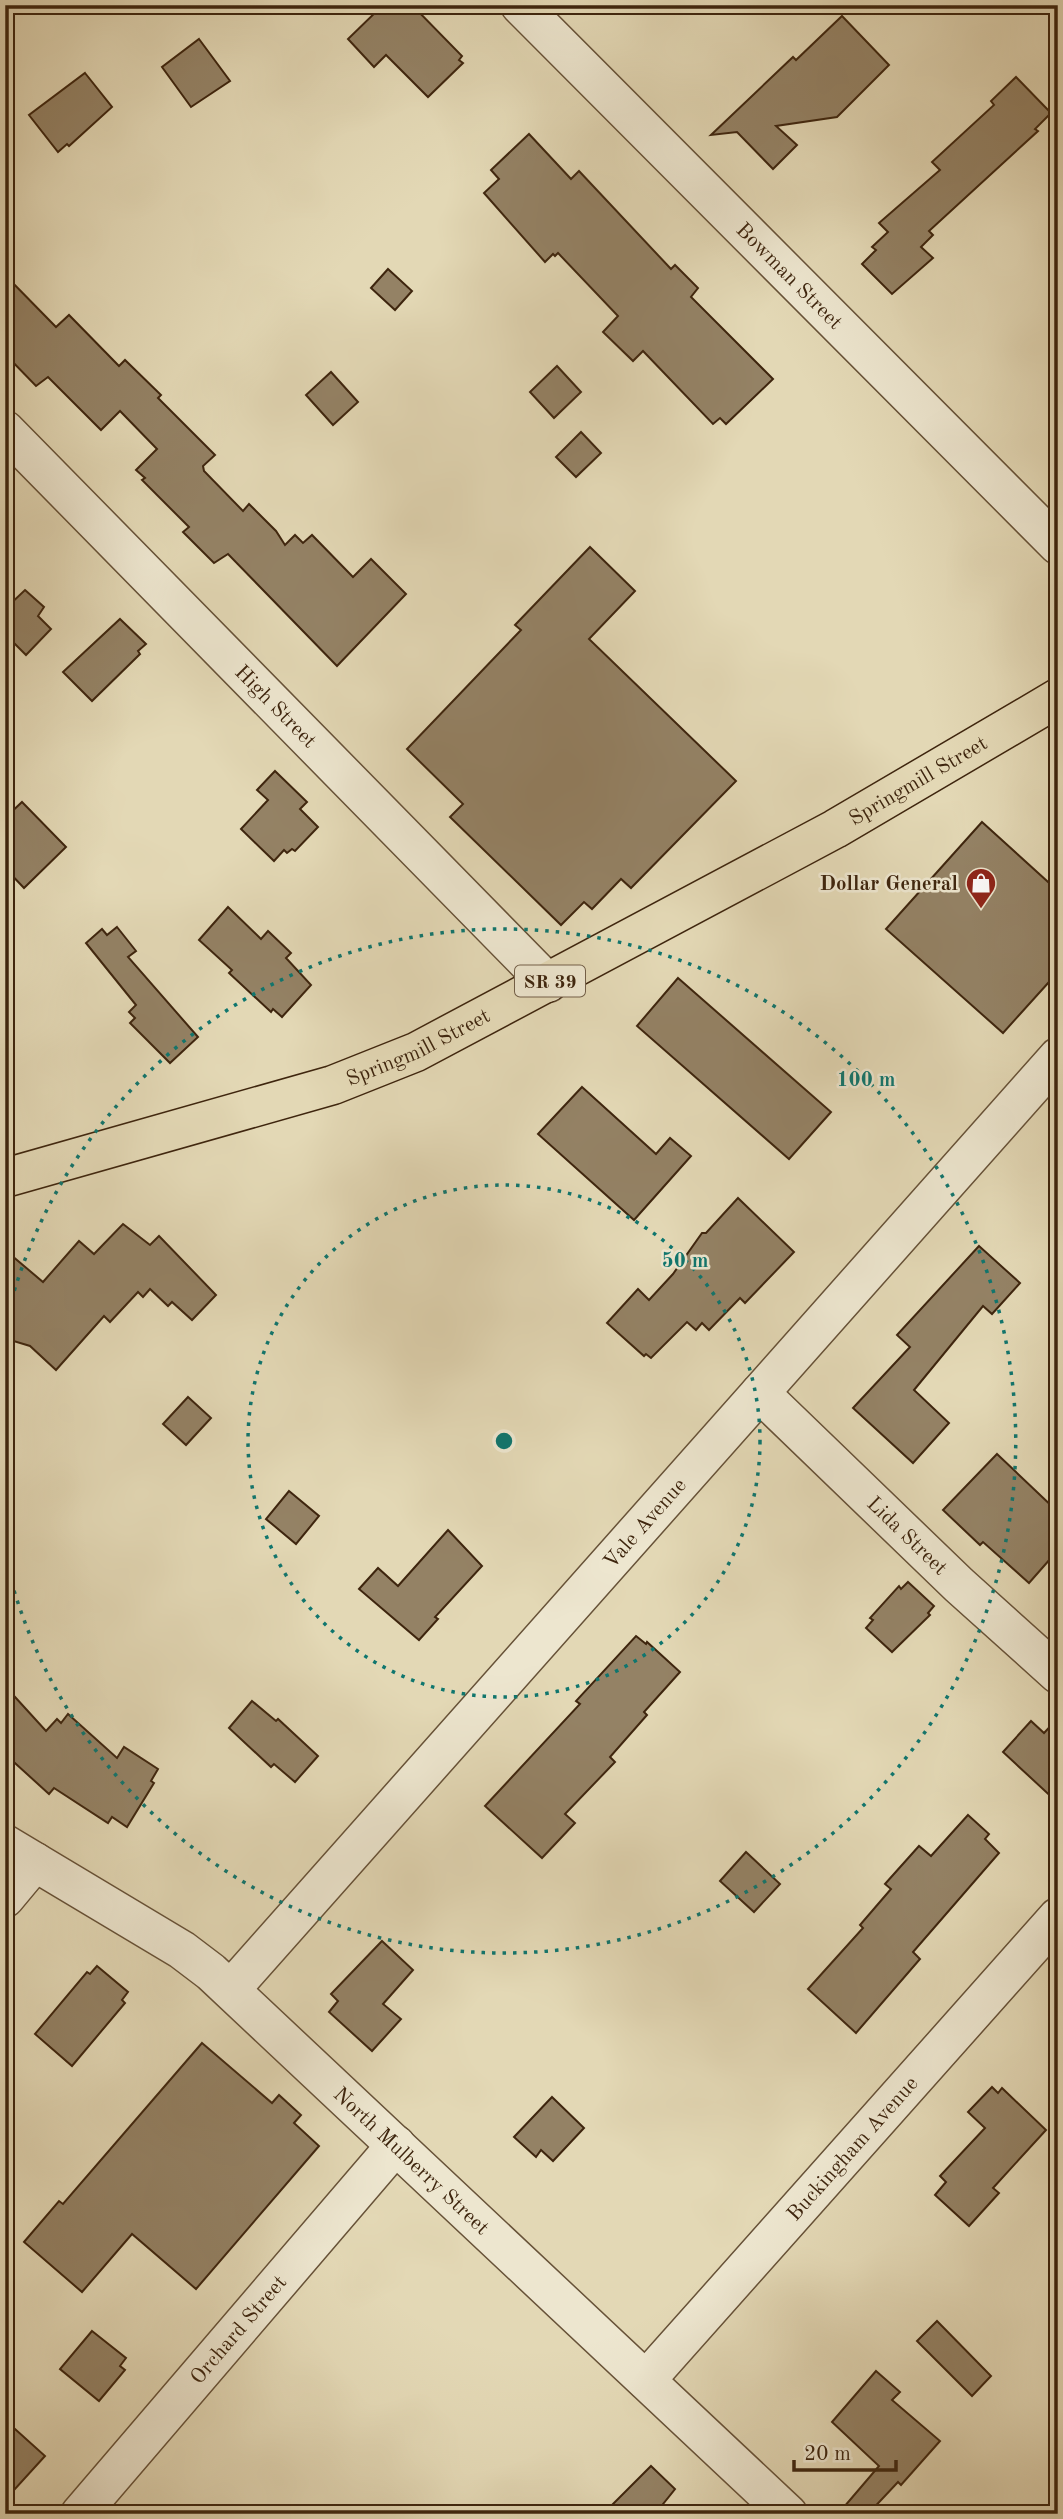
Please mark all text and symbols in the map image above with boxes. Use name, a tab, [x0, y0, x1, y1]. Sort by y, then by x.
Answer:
street label: Bowman Street	[731, 219, 846, 334]
street label: High Street	[230, 662, 320, 753]
street label: Springmill Street	[846, 733, 991, 830]
shop icon: Dollar General	[964, 866, 998, 910]
place label: Dollar General	[819, 874, 958, 895]
road number: SR 39	[515, 965, 585, 996]
street label: Springmill Street	[344, 1006, 494, 1091]
text: 100 m	[836, 1070, 896, 1091]
text: 50 m	[661, 1251, 709, 1272]
centre of rings	[492, 1429, 516, 1453]
street label: Vale Avenue	[600, 1475, 691, 1573]
street label: Lida Street	[862, 1493, 951, 1580]
street label: Buckingham Avenue	[784, 2073, 923, 2226]
street label: North Mulberry Street	[329, 2084, 492, 2239]
street label: Orchard Street	[187, 2272, 291, 2389]
scale bar	[794, 2428, 895, 2472]
text: 20 m	[804, 2444, 851, 2465]

